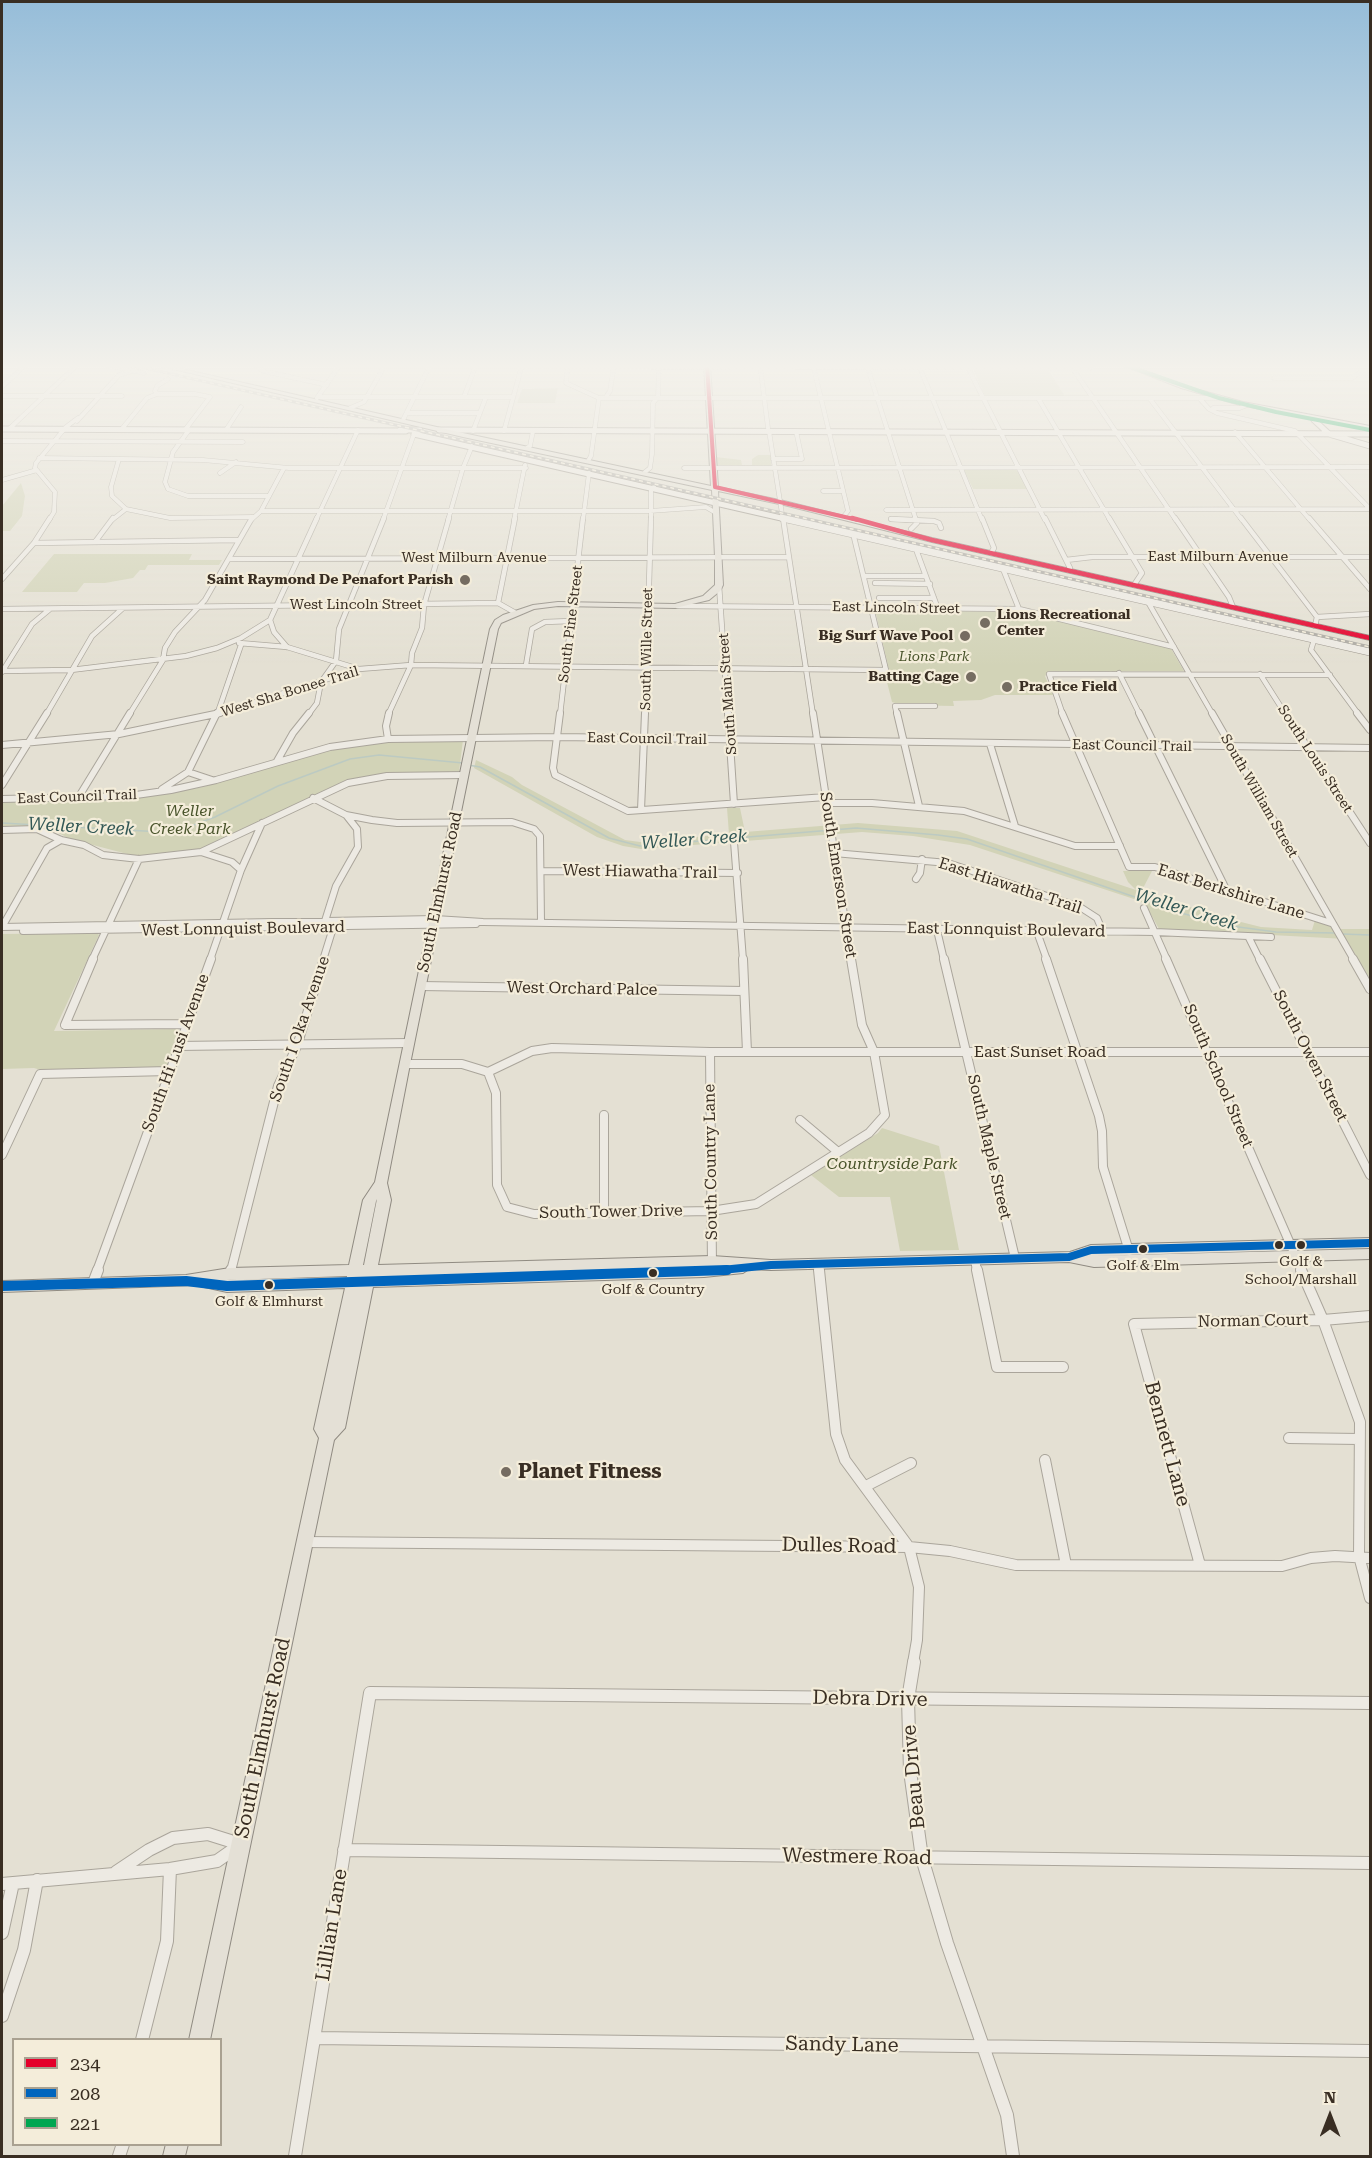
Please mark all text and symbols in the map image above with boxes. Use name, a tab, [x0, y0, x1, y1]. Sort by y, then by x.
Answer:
street label: East Milburn Avenue	[1148, 549, 1288, 565]
street label: West Milburn Avenue	[401, 550, 547, 566]
street label: South Pine Street	[555, 564, 587, 684]
place label: Saint Raymond De Penafort Parish	[207, 572, 453, 588]
marker: Saint Raymond De Penafort Parish	[458, 573, 472, 587]
street label: South Wille Street	[638, 587, 656, 711]
street label: West Lincoln Street	[290, 597, 422, 613]
street label: East Lincoln Street	[832, 598, 960, 618]
place label: Lions Recreational Center	[997, 607, 1130, 640]
marker: Lions Recreational Center	[978, 616, 992, 630]
place label: Big Surf Wave Pool	[819, 628, 953, 644]
marker: Big Surf Wave Pool	[958, 629, 972, 643]
street label: South Main Street	[715, 633, 741, 755]
park label: Lions Park	[899, 649, 969, 665]
street label: West Sha Bonee Trail	[219, 663, 361, 721]
place label: Batting Cage	[868, 669, 959, 685]
marker: Batting Cage	[964, 670, 978, 684]
place label: Practice Field	[1019, 679, 1117, 695]
marker: Practice Field	[1000, 680, 1014, 694]
street label: South Louis Street	[1274, 702, 1356, 816]
street label: East Council Trail	[587, 730, 707, 748]
street label: South William Street	[1217, 731, 1301, 861]
street label: East Council Trail	[1072, 737, 1192, 755]
street label: East Council Trail	[17, 787, 137, 807]
street label: South Emerson Street	[815, 790, 861, 960]
park label: Weller Creek Park	[149, 801, 231, 839]
street label: South Elmhurst Road	[414, 810, 466, 974]
water label: Weller Creek	[27, 813, 135, 841]
water label: Weller Creek	[640, 826, 748, 854]
street label: East Hiawatha Trail	[936, 854, 1084, 918]
street label: East Berkshire Lane	[1155, 860, 1307, 924]
street label: West Hiawatha Trail	[562, 861, 718, 883]
water label: Weller Creek	[1132, 884, 1240, 936]
street label: West Lonnquist Boulevard	[141, 918, 345, 940]
street label: East Lonnquist Boulevard	[907, 919, 1105, 941]
street label: South I Oka Avenue	[266, 954, 334, 1104]
street label: South Hi Lusi Avenue	[138, 971, 214, 1135]
street label: West Orchard Palce	[506, 978, 658, 1000]
street label: South Owen Street	[1269, 987, 1351, 1125]
street label: South School Street	[1179, 1001, 1257, 1151]
street label: East Sunset Road	[974, 1042, 1106, 1062]
street label: South Maple Street	[963, 1073, 1015, 1221]
street label: South Country Lane	[700, 1084, 722, 1240]
park label: Countryside Park	[827, 1154, 957, 1174]
street label: South Tower Drive	[539, 1201, 683, 1223]
unlabelled marker	[1273, 1239, 1285, 1251]
marker: Golf & School/Marshall	[1295, 1239, 1307, 1251]
marker: Golf & Elm	[1137, 1243, 1149, 1255]
place label: Golf & School/Marshall	[1245, 1254, 1357, 1286]
place label: Golf & Elm	[1106, 1258, 1180, 1274]
marker: Golf & Country	[647, 1267, 659, 1279]
marker: Golf & Elmhurst	[263, 1279, 275, 1291]
place label: Golf & Country	[602, 1282, 704, 1298]
place label: Golf & Elmhurst	[215, 1294, 323, 1310]
street label: Norman Court	[1197, 1310, 1309, 1332]
street label: Bennett Lane	[1139, 1379, 1195, 1509]
place label: Planet Fitness	[518, 1460, 661, 1484]
marker: Planet Fitness	[499, 1465, 513, 1479]
street label: Dulles Road	[781, 1533, 897, 1559]
street label: South Elmhurst Road	[230, 1635, 296, 1841]
street label: Debra Drive	[812, 1686, 928, 1712]
street label: Beau Drive	[897, 1724, 931, 1830]
street label: Westmere Road	[782, 1844, 932, 1870]
street label: Lillian Lane	[311, 1867, 353, 1983]
street label: Sandy Lane	[785, 2032, 899, 2058]
legend	[12, 2038, 222, 2146]
text: 234	[70, 2053, 100, 2074]
text: 208	[70, 2083, 100, 2104]
north arrow	[1300, 2086, 1360, 2146]
text: N	[1324, 2088, 1336, 2107]
text: 221	[70, 2113, 100, 2134]

